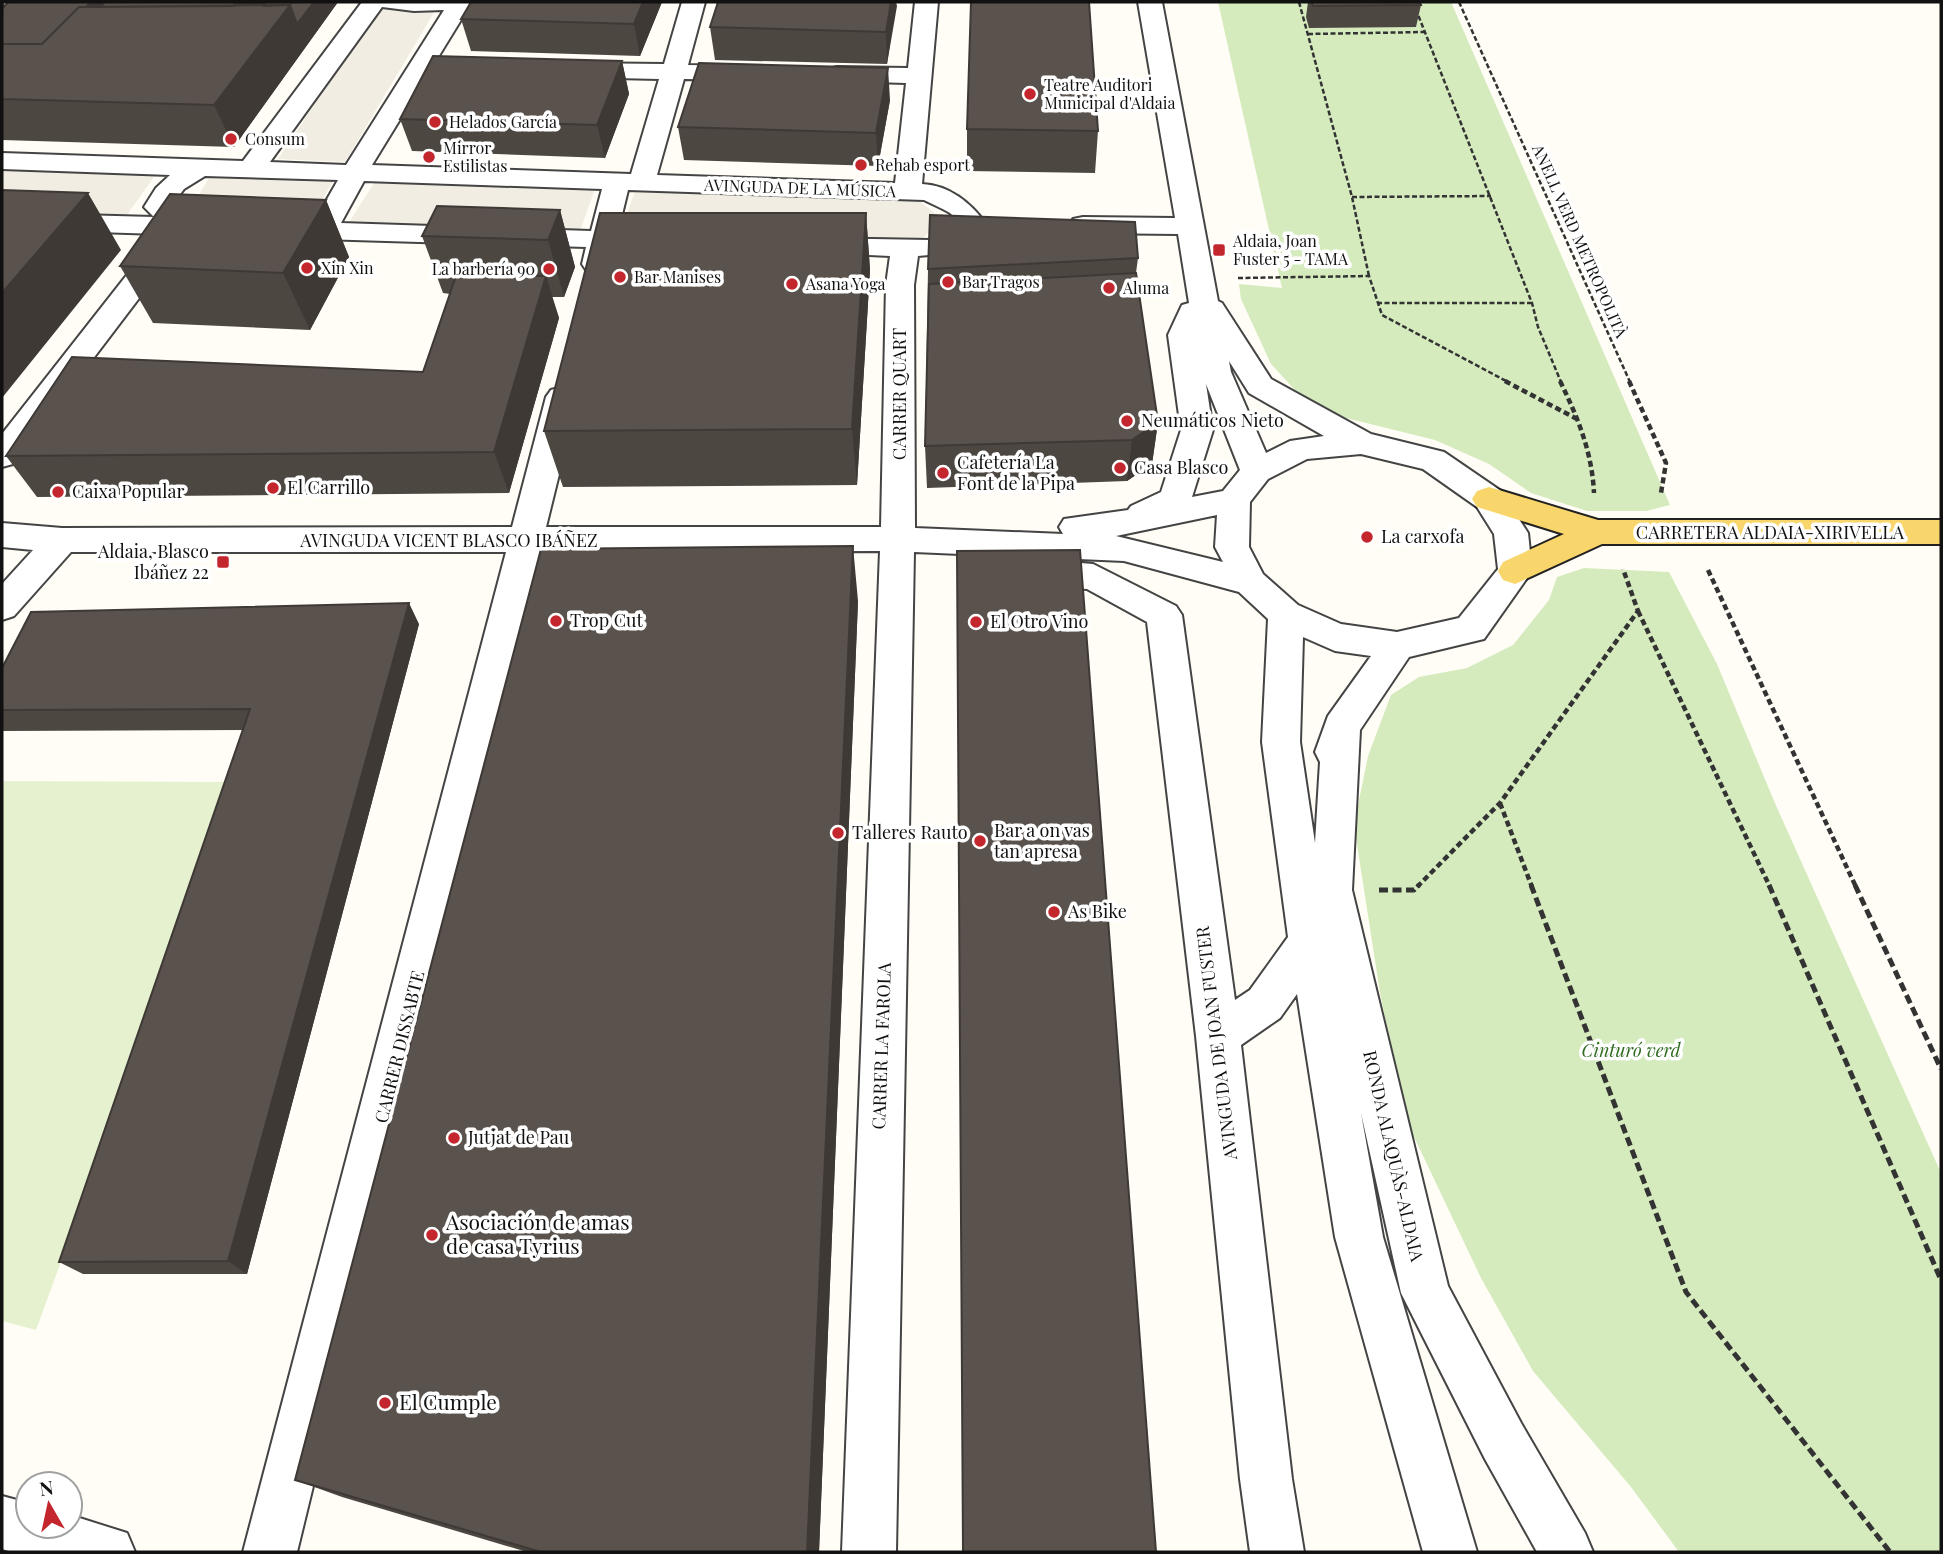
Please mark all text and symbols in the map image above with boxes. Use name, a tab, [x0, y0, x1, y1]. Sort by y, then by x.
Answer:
place label: Teatre Auditori Municipal d'Aldaia	[1044, 74, 1176, 113]
marker: Teatre Auditori Municipal d'Aldaia	[1022, 86, 1038, 102]
place label: Helados García	[449, 111, 557, 132]
marker: Helados García	[427, 114, 443, 130]
place label: Consum	[245, 128, 305, 149]
marker: Consum	[223, 131, 239, 147]
place label: Mirror Estilistas	[443, 137, 507, 176]
street label: ANELL VERD METROPOLITÀ	[1528, 140, 1633, 342]
marker: Mirror Estilistas	[421, 149, 437, 165]
place label: Rehab esport	[875, 154, 970, 175]
marker: Rehab esport	[853, 157, 869, 173]
street label: AVINGUDA DE LA MÚSICA	[703, 174, 897, 201]
place label: Aldaia, Joan Fuster 5 - TAMA	[1232, 230, 1349, 269]
marker: Aldaia, Joan Fuster 5 - TAMA	[1211, 242, 1227, 258]
place label: Xin Xin	[321, 257, 374, 278]
place label: La barbería 90	[432, 258, 535, 279]
marker: Xin Xin	[299, 260, 315, 276]
marker: La barbería 90	[541, 261, 557, 277]
place label: Bar Manises	[634, 266, 721, 287]
marker: Bar Manises	[612, 269, 628, 285]
place label: Bar Tragos	[962, 271, 1040, 292]
place label: Asana Yoga	[805, 273, 885, 294]
marker: Bar Tragos	[940, 274, 956, 290]
marker: Asana Yoga	[784, 276, 800, 292]
place label: Aluma	[1122, 277, 1169, 298]
marker: Aluma	[1101, 280, 1117, 296]
street label: CARRER QUART	[887, 328, 911, 460]
place label: Neumáticos Nieto	[1141, 408, 1284, 432]
marker: Neumáticos Nieto	[1119, 413, 1135, 429]
place label: Cafetería La Font de la Pipa	[957, 450, 1075, 495]
place label: Casa Blasco	[1134, 455, 1229, 479]
marker: Casa Blasco	[1112, 460, 1128, 476]
marker: Cafetería La Font de la Pipa	[935, 465, 951, 481]
place label: El Carrillo	[287, 475, 370, 499]
place label: Caixa Popular	[72, 479, 184, 503]
marker: El Carrillo	[265, 480, 281, 496]
marker: Caixa Popular	[50, 484, 66, 500]
street label: CARRETERA ALDAIA-XIRIVELLA	[1636, 520, 1905, 544]
place label: La carxofa	[1381, 524, 1464, 548]
street label: AVINGUDA VICENT BLASCO IBÁÑEZ	[299, 528, 598, 552]
marker: La carxofa	[1359, 529, 1375, 545]
place label: Aldaia, Blasco Ibáñez 22	[97, 539, 209, 584]
marker: Aldaia, Blasco Ibáñez 22	[215, 554, 231, 570]
place label: Trop Cut	[570, 608, 643, 632]
place label: El Otro Vino	[990, 609, 1089, 633]
marker: Trop Cut	[548, 613, 564, 629]
marker: El Otro Vino	[968, 614, 984, 630]
place label: Bar a on vas tan apresa	[994, 818, 1090, 863]
place label: Talleres Rauto	[852, 820, 968, 844]
marker: Talleres Rauto	[830, 825, 846, 841]
marker: Bar a on vas tan apresa	[972, 833, 988, 849]
place label: As Bike	[1067, 899, 1127, 923]
marker: As Bike	[1046, 904, 1062, 920]
street label: AVINGUDA DE JOAN FUSTER	[1190, 925, 1242, 1162]
street label: CARRER LA FAROLA	[866, 961, 896, 1130]
street label: CARRER DISSABTE	[369, 968, 430, 1125]
park label: Cinturó verd	[1581, 1038, 1682, 1062]
street label: RONDA ALAQUÀS-ALDAIA	[1358, 1048, 1430, 1264]
place label: Jutjat de Pau	[467, 1125, 570, 1149]
marker: Jutjat de Pau	[446, 1130, 462, 1146]
place label: Asociación de amas de casa Tyrius	[445, 1207, 630, 1259]
marker: Asociación de amas de casa Tyrius	[424, 1227, 440, 1243]
place label: El Cumple	[399, 1387, 497, 1415]
marker: El Cumple	[377, 1395, 393, 1411]
north arrow	[14, 1470, 84, 1540]
text: N	[37, 1473, 55, 1501]

